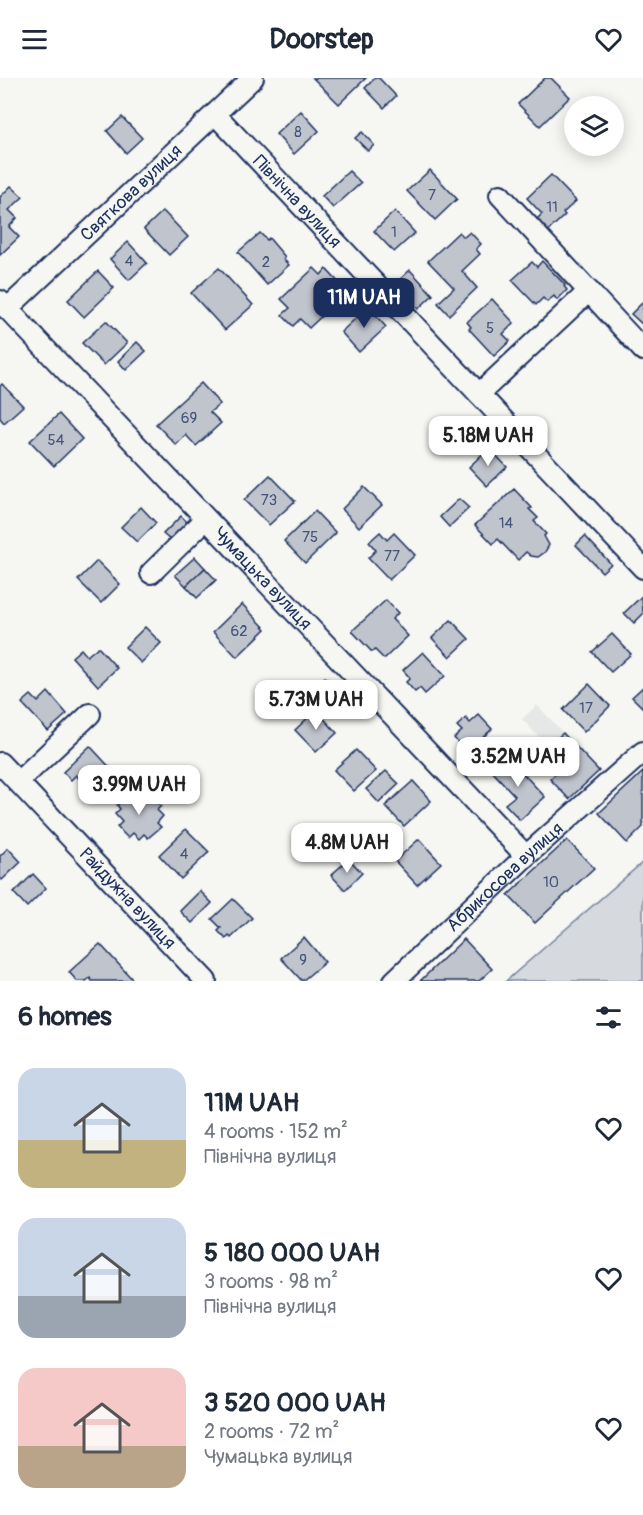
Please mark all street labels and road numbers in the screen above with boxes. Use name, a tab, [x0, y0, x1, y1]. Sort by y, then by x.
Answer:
street label: Святкова вулиця	[76, 140, 187, 246]
street label: Північна вулиця	[248, 150, 346, 253]
street label: Чумацька вулиця	[208, 522, 317, 635]
street label: Абрикосова вулиця	[442, 817, 568, 937]
street label: Райдужна вулиця	[74, 843, 181, 954]

